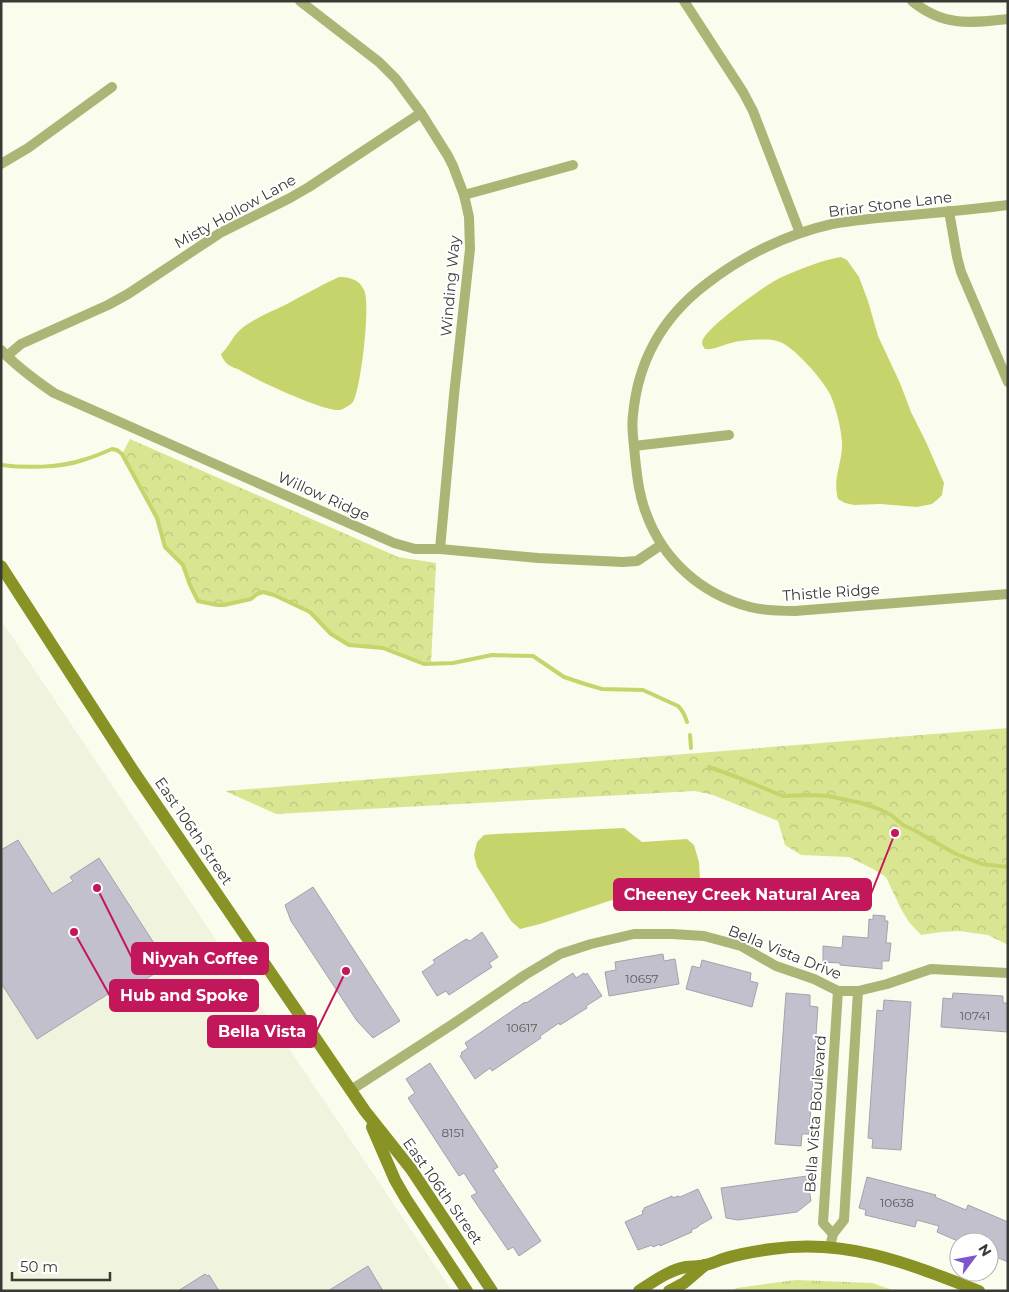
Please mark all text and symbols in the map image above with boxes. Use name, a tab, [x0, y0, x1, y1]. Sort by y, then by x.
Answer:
street label: Misty Hollow Lane	[171, 170, 299, 252]
street label: Briar Stone Lane	[827, 187, 953, 221]
street label: Winding Way	[436, 234, 464, 337]
street label: Willow Ridge	[275, 467, 373, 525]
street label: Thistle Ridge	[782, 579, 880, 605]
street label: East 106th Street	[151, 773, 237, 889]
callout: Cheeney Creek Natural Area	[614, 879, 871, 910]
text: Cheeney Creek Natural Area	[624, 885, 860, 904]
street label: Bella Vista Drive	[726, 921, 844, 983]
callout: Niyyah Coffee	[132, 943, 268, 974]
text: Niyyah Coffee	[142, 949, 258, 968]
house number: 10657	[625, 971, 659, 986]
callout: Hub and Spoke	[110, 980, 258, 1011]
text: Hub and Spoke	[120, 986, 248, 1005]
house number: 10741	[960, 1008, 990, 1023]
callout: Bella Vista	[208, 1016, 316, 1047]
house number: 10617	[507, 1020, 537, 1035]
text: Bella Vista	[218, 1022, 306, 1041]
street label: Bella Vista Boulevard	[800, 1035, 830, 1193]
house number: 8151	[441, 1125, 465, 1140]
street label: East 106th Street	[399, 1134, 487, 1248]
house number: 10638	[880, 1195, 914, 1210]
north arrow	[949, 1232, 999, 1282]
text: N	[974, 1241, 996, 1260]
scale bar	[12, 1250, 110, 1282]
text: 50 m	[20, 1257, 58, 1276]

